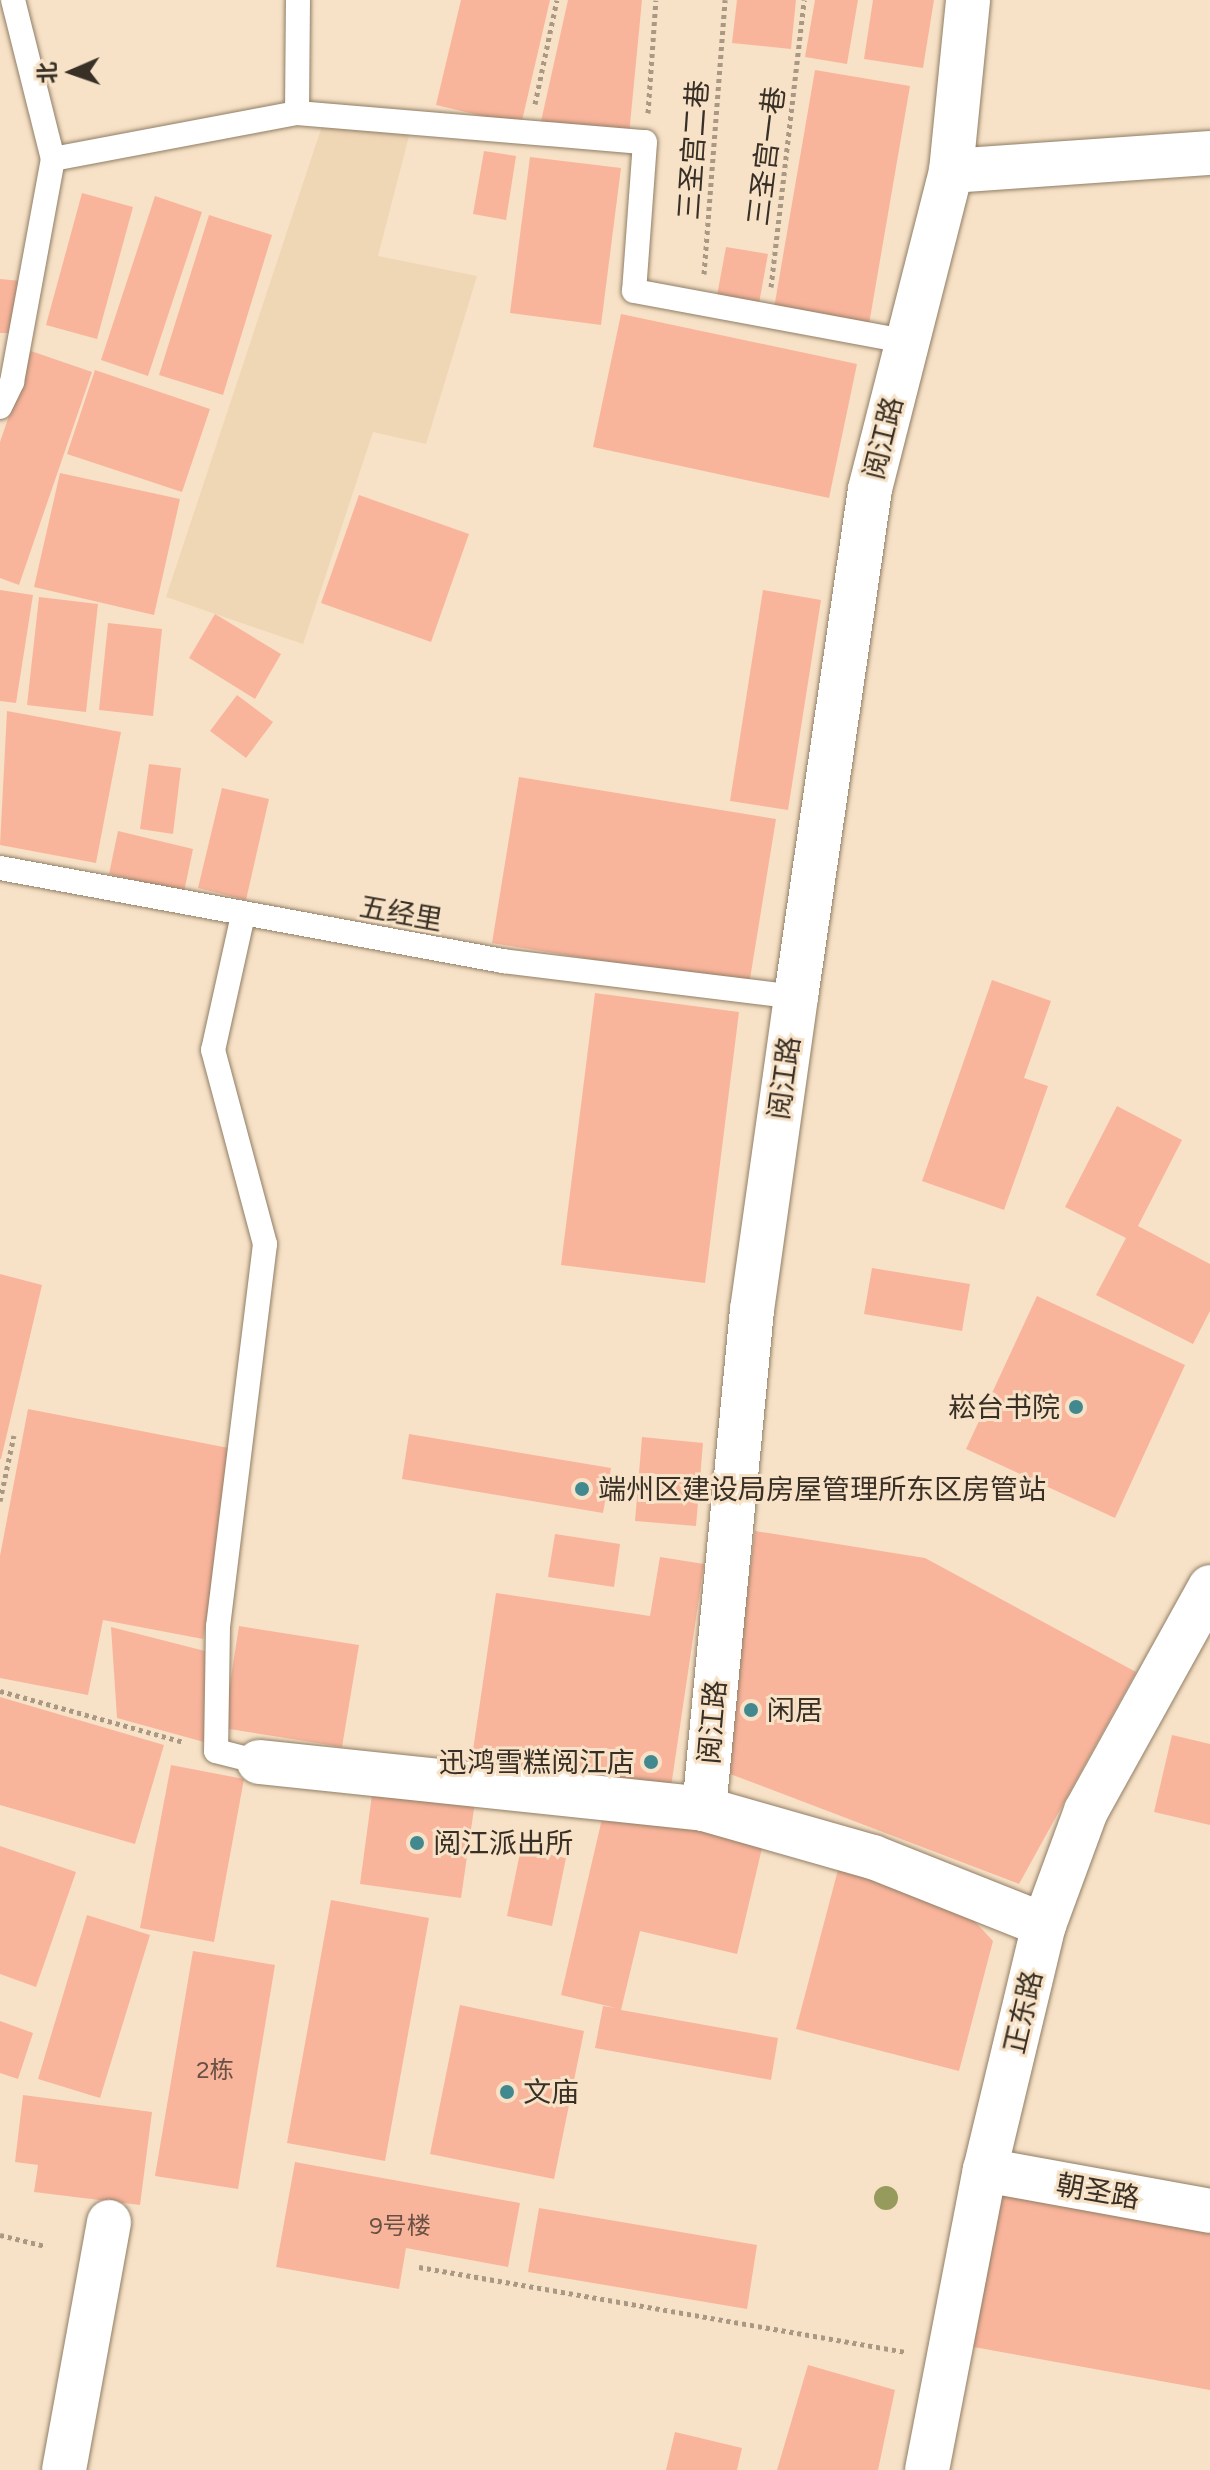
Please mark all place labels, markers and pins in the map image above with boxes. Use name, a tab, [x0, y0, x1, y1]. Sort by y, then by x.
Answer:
place label: 崧台书院	[948, 1390, 1060, 1424]
marker: 崧台书院	[1067, 1398, 1085, 1416]
place label: 端州区建设局房屋管理所东区房管站	[598, 1472, 1046, 1506]
marker: 端州区建设局房屋管理所东区房管站	[573, 1480, 591, 1498]
place label: 闲居	[767, 1693, 823, 1727]
marker: 闲居	[742, 1701, 760, 1719]
place label: 迅鸿雪糕阅江店	[439, 1745, 635, 1779]
marker: 迅鸿雪糕阅江店	[642, 1753, 660, 1771]
place label: 阅江派出所	[433, 1826, 573, 1860]
marker: 阅江派出所	[408, 1834, 426, 1852]
place label: 文庙	[523, 2075, 579, 2109]
marker: 文庙	[498, 2083, 516, 2101]

